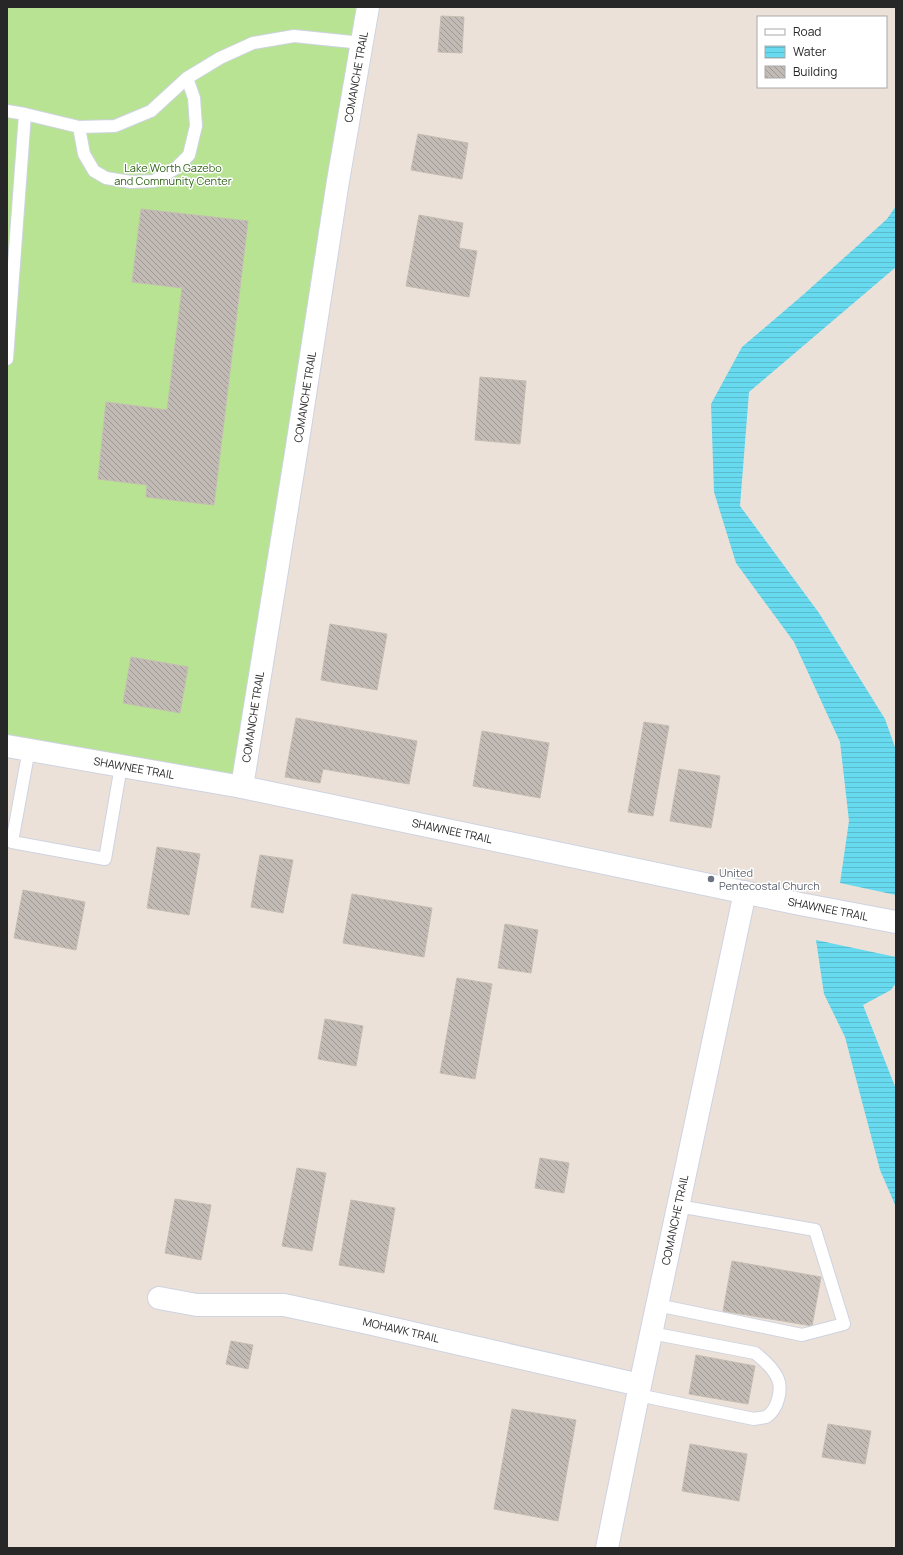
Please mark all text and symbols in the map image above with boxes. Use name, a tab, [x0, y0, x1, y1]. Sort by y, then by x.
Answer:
legend	[757, 16, 887, 88]
text: Road	[793, 23, 821, 40]
street label: COMANCHE TRAIL	[340, 30, 371, 124]
text: Water	[793, 43, 827, 60]
text: Building	[793, 63, 837, 80]
park label: Lake Worth Gazebo and Community Center	[114, 160, 232, 188]
street label: COMANCHE TRAIL	[290, 350, 319, 444]
street label: COMANCHE TRAIL	[238, 670, 267, 764]
street label: SHAWNEE TRAIL	[93, 753, 176, 782]
street label: SHAWNEE TRAIL	[411, 815, 494, 846]
place label: United Pentecostal Church	[719, 865, 820, 893]
marker: United Pentecostal Church	[706, 874, 716, 884]
street label: SHAWNEE TRAIL	[787, 893, 870, 924]
street label: COMANCHE TRAIL	[658, 1173, 692, 1266]
street label: MOHAWK TRAIL	[361, 1313, 441, 1346]

